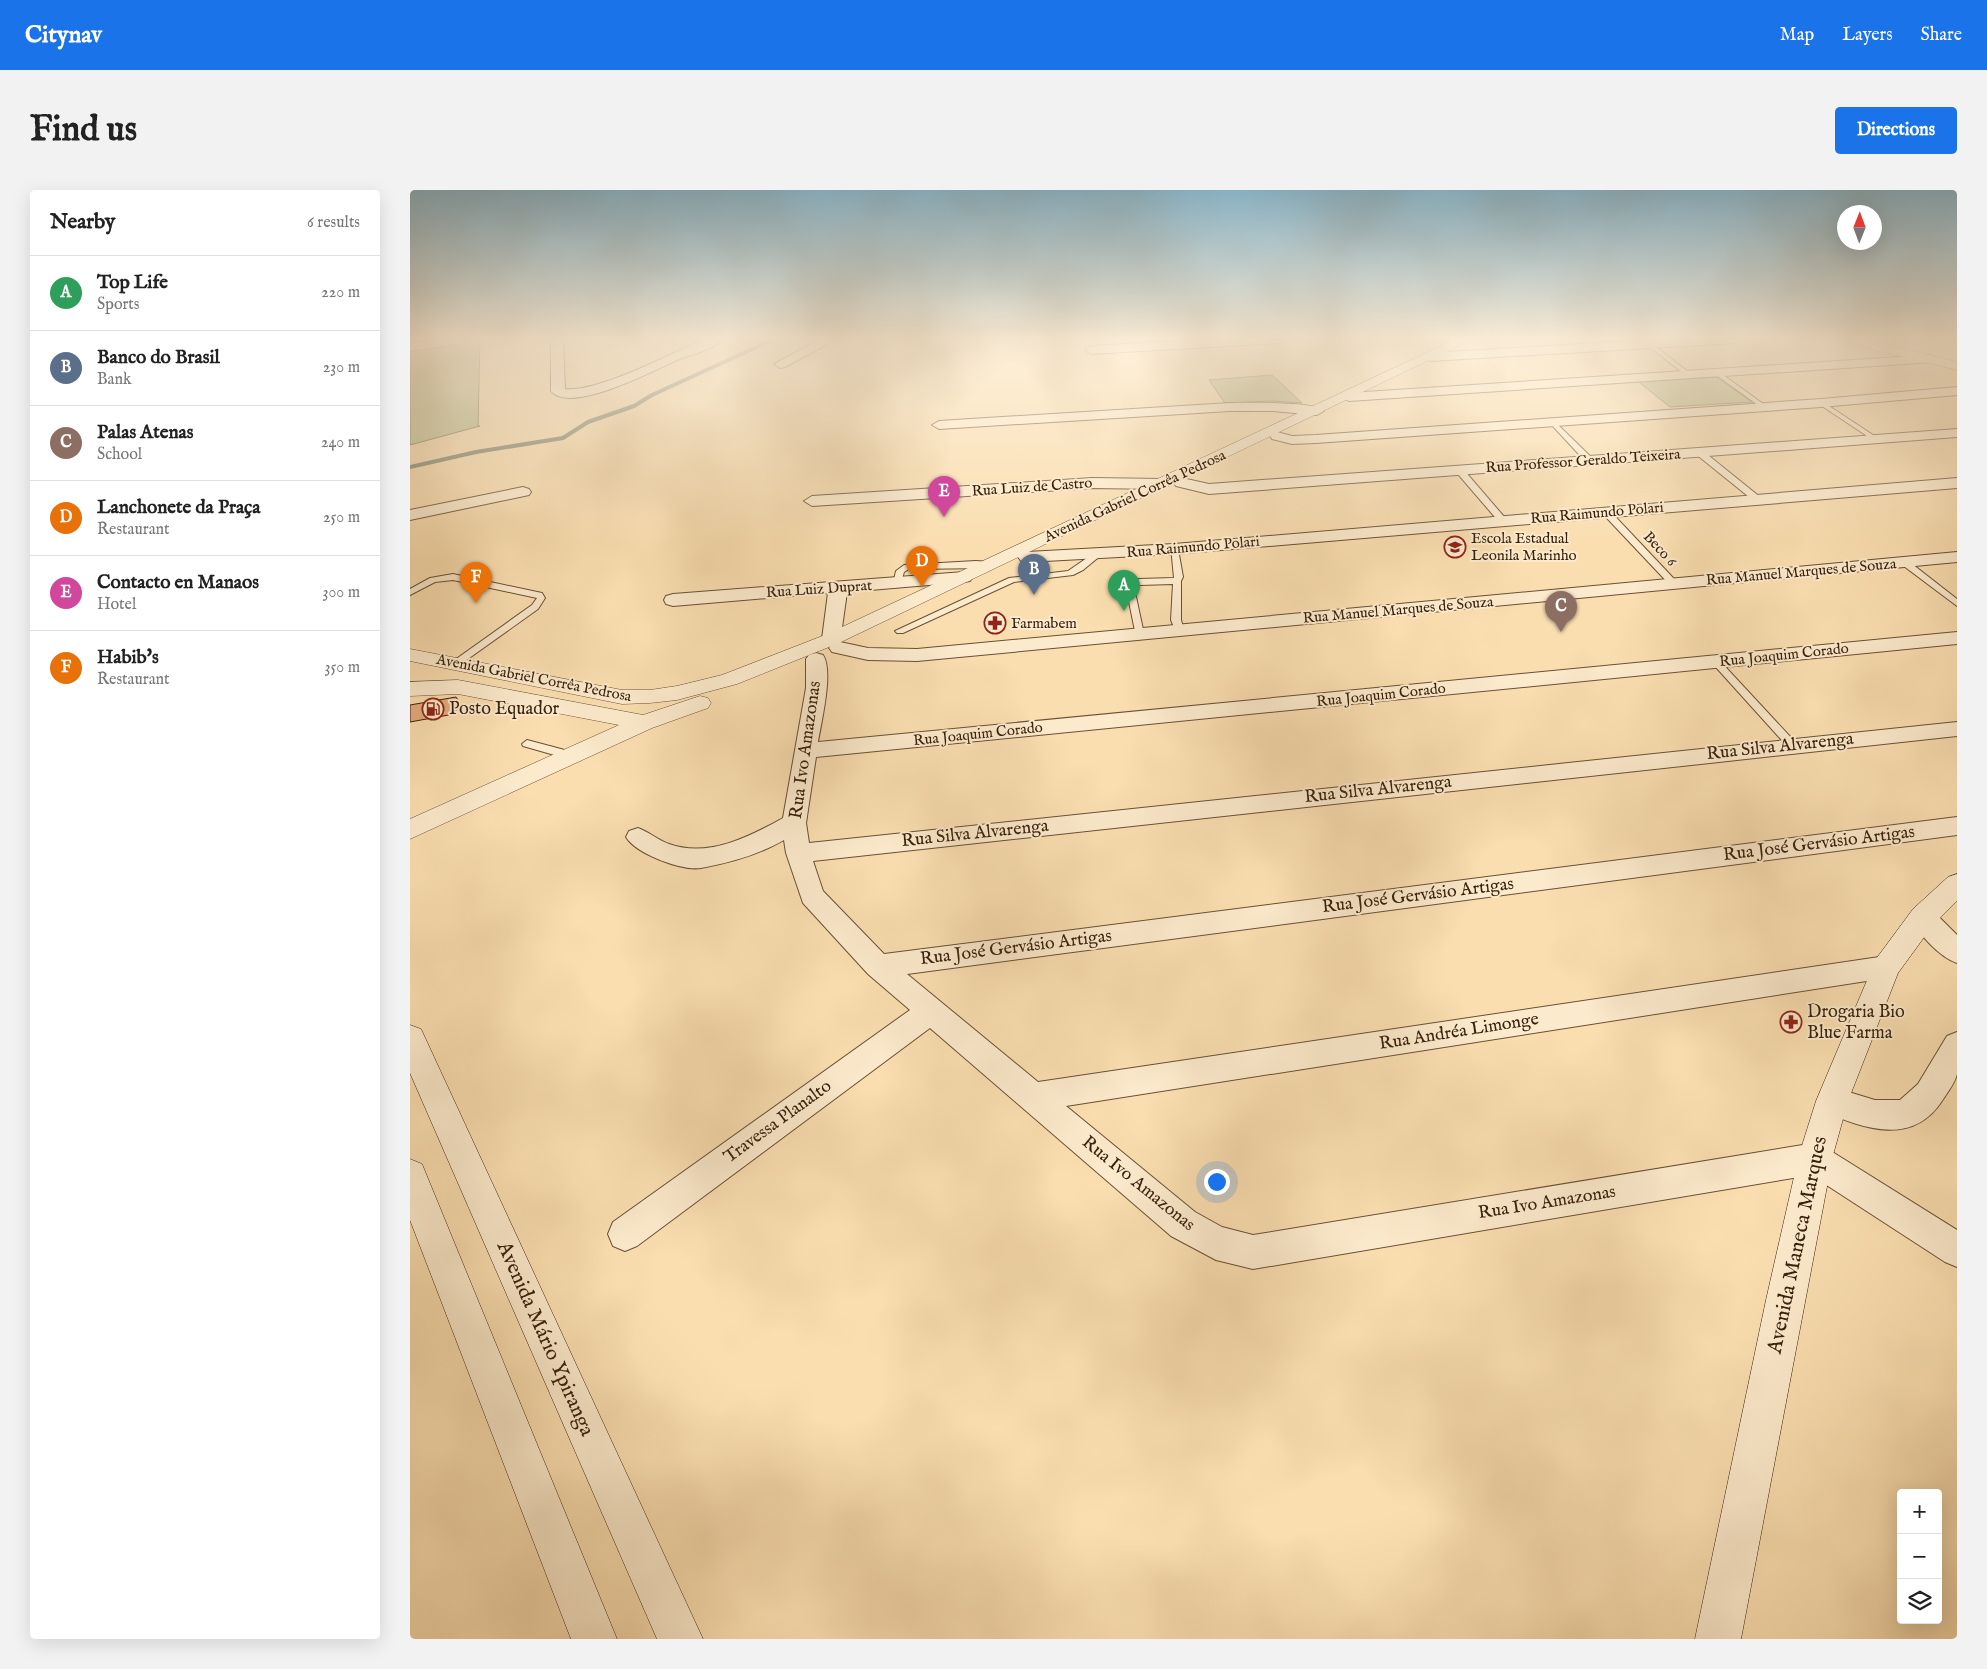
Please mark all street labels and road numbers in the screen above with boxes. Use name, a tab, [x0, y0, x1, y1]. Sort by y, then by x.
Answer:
street label: Avenida Gabriel Corrêa Pedrosa	[1040, 445, 1229, 547]
street label: Rua Professor Geraldo Teixeira	[1485, 445, 1682, 477]
street label: Rua Luiz de Castro	[971, 473, 1093, 501]
street label: Rua Raimundo Polari	[1530, 498, 1664, 528]
street label: Beco 6	[1639, 528, 1681, 571]
street label: Rua Raimundo Polari	[1126, 532, 1260, 562]
street label: Rua Manuel Marques de Souza	[1705, 554, 1898, 590]
street label: Rua Luiz Duprat	[765, 576, 873, 602]
street label: Rua Manuel Marques de Souza	[1302, 592, 1495, 628]
street label: Rua Joaquim Corado	[1718, 639, 1850, 671]
street label: Avenida Gabriel Corrêa Pedrosa	[434, 650, 634, 706]
street label: Rua Joaquim Corado	[1315, 679, 1447, 711]
street label: Rua Ivo Amazonas	[785, 680, 827, 820]
street label: Rua Joaquim Corado	[912, 718, 1044, 750]
street label: Rua Silva Alvarenga	[1705, 728, 1855, 766]
street label: Rua Silva Alvarenga	[1303, 771, 1453, 809]
street label: Rua Silva Alvarenga	[900, 815, 1050, 853]
street label: Rua José Gervásio Artigas	[1722, 821, 1916, 867]
street label: Rua José Gervásio Artigas	[1321, 873, 1515, 919]
street label: Rua José Gervásio Artigas	[919, 925, 1113, 971]
street label: Rua Andréa Limonge	[1378, 1008, 1540, 1056]
street label: Travessa Planalto	[720, 1075, 837, 1169]
street label: Rua Ivo Amazonas	[1077, 1131, 1199, 1237]
street label: Avenida Maneca Marques	[1762, 1134, 1834, 1357]
street label: Rua Ivo Amazonas	[1477, 1181, 1617, 1225]
street label: Avenida Mário Ypiranga	[489, 1236, 601, 1441]

